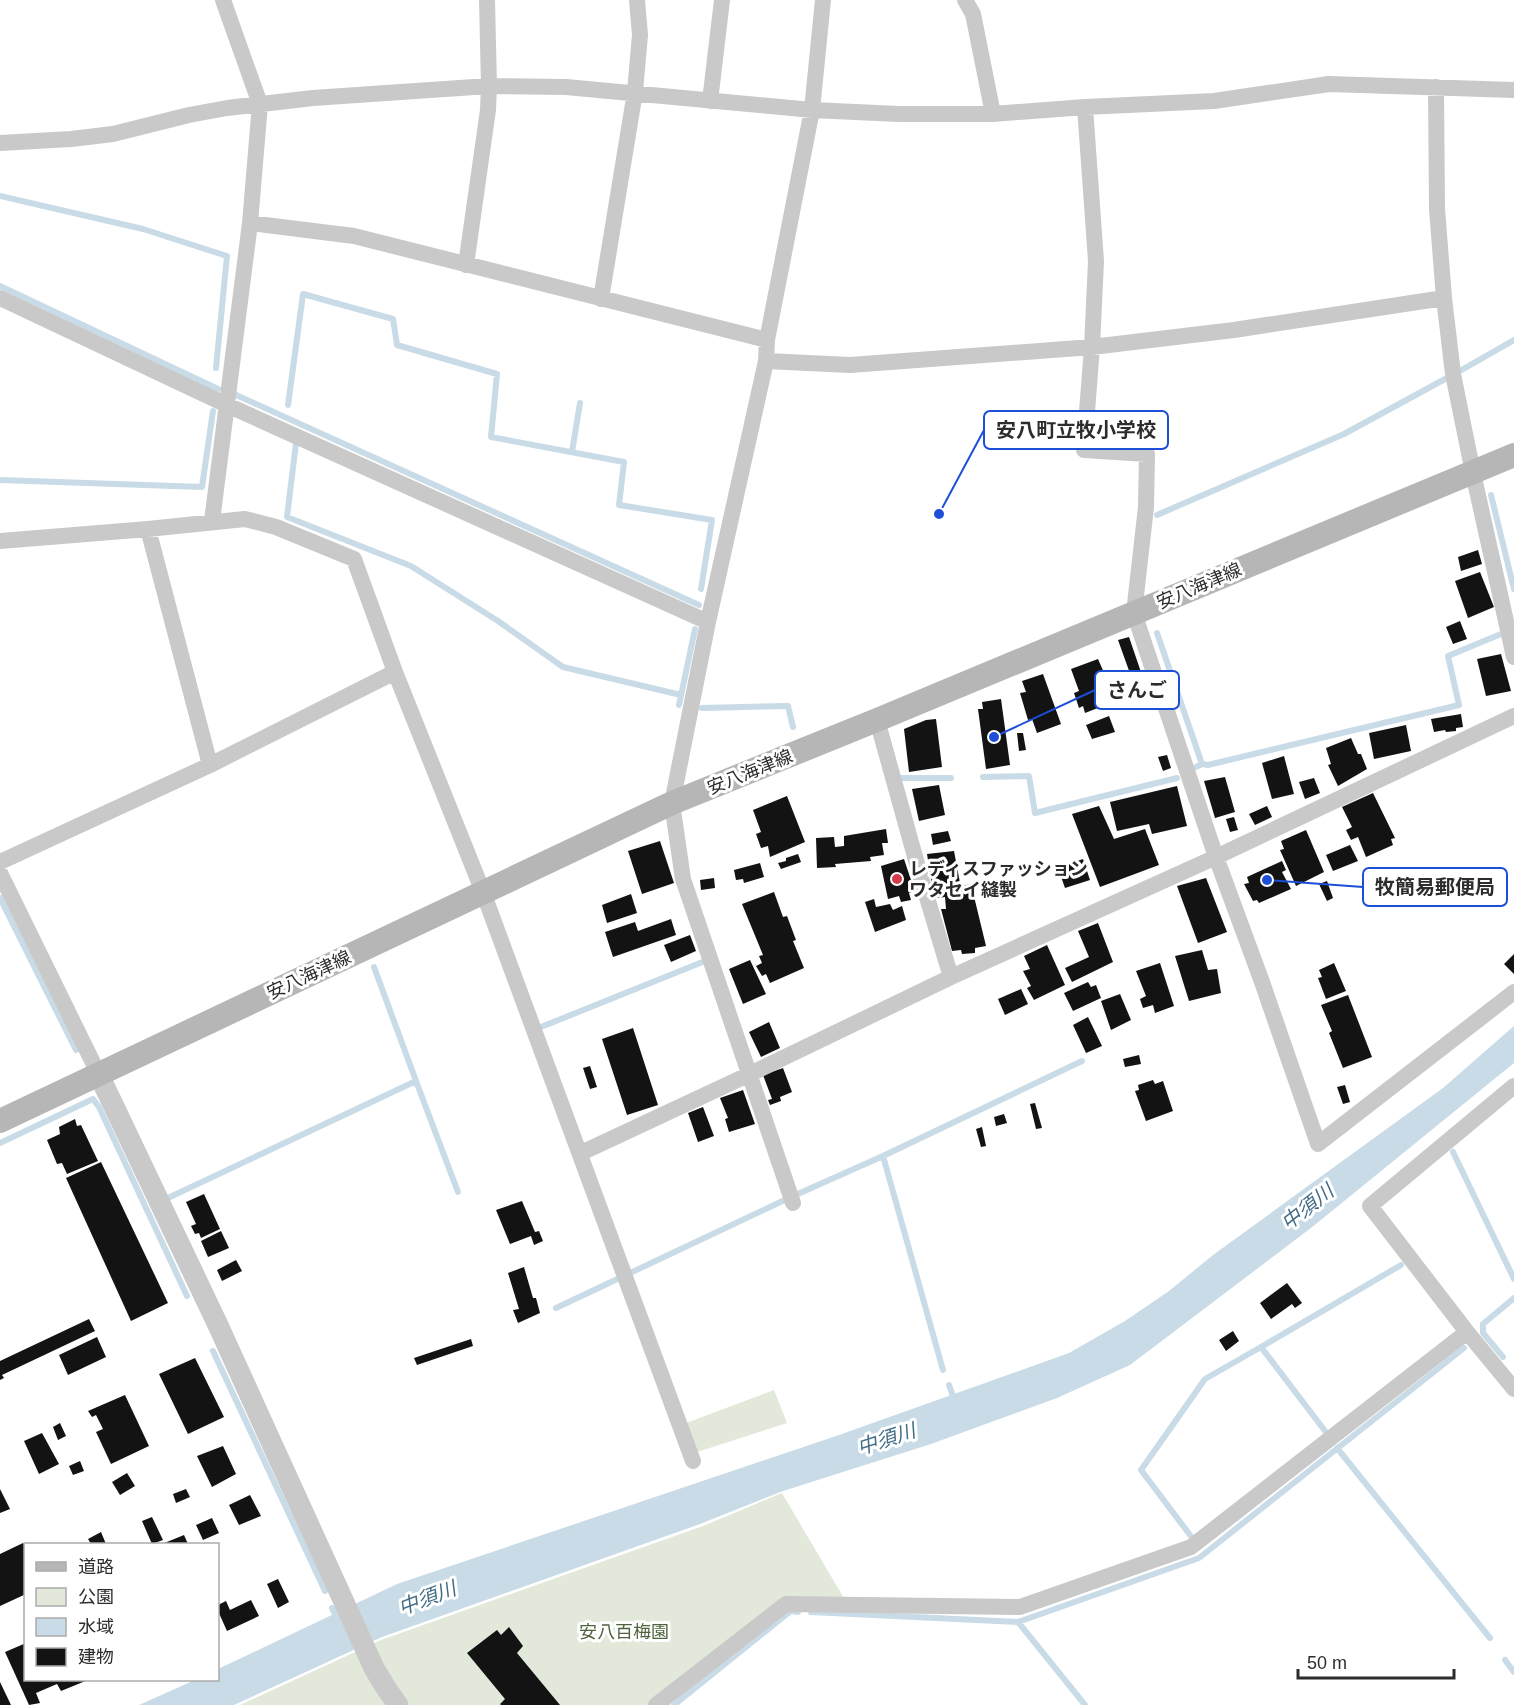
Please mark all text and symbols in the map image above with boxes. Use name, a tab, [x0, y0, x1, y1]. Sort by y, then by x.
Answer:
callout: 安八町立牧小学校	[984, 411, 1168, 449]
text: 安八町立牧小学校	[996, 419, 1156, 441]
street label: 安八海津線	[1154, 559, 1244, 613]
callout: さんご	[1095, 671, 1179, 709]
text: さんご	[1107, 679, 1167, 701]
street label: 安八海津線	[705, 746, 795, 798]
place label: レディスファッション ワタセイ縫製	[909, 859, 1088, 900]
callout: 牧簡易郵便局	[1363, 868, 1507, 906]
marker: レディスファッション ワタセイ縫製	[890, 872, 904, 886]
text: 牧簡易郵便局	[1375, 876, 1495, 898]
street label: 安八海津線	[264, 947, 354, 1003]
water label: 中須川	[1277, 1179, 1339, 1234]
water label: 中須川	[854, 1419, 920, 1459]
legend	[24, 1543, 219, 1681]
text: 道路	[78, 1557, 114, 1577]
water label: 中須川	[395, 1576, 461, 1619]
text: 公園	[78, 1587, 114, 1607]
text: 水域	[78, 1617, 114, 1637]
park label: 安八百梅園	[579, 1622, 669, 1642]
scale bar	[1298, 1642, 1454, 1680]
text: 建物	[78, 1647, 114, 1667]
text: 50 m	[1307, 1653, 1347, 1673]

